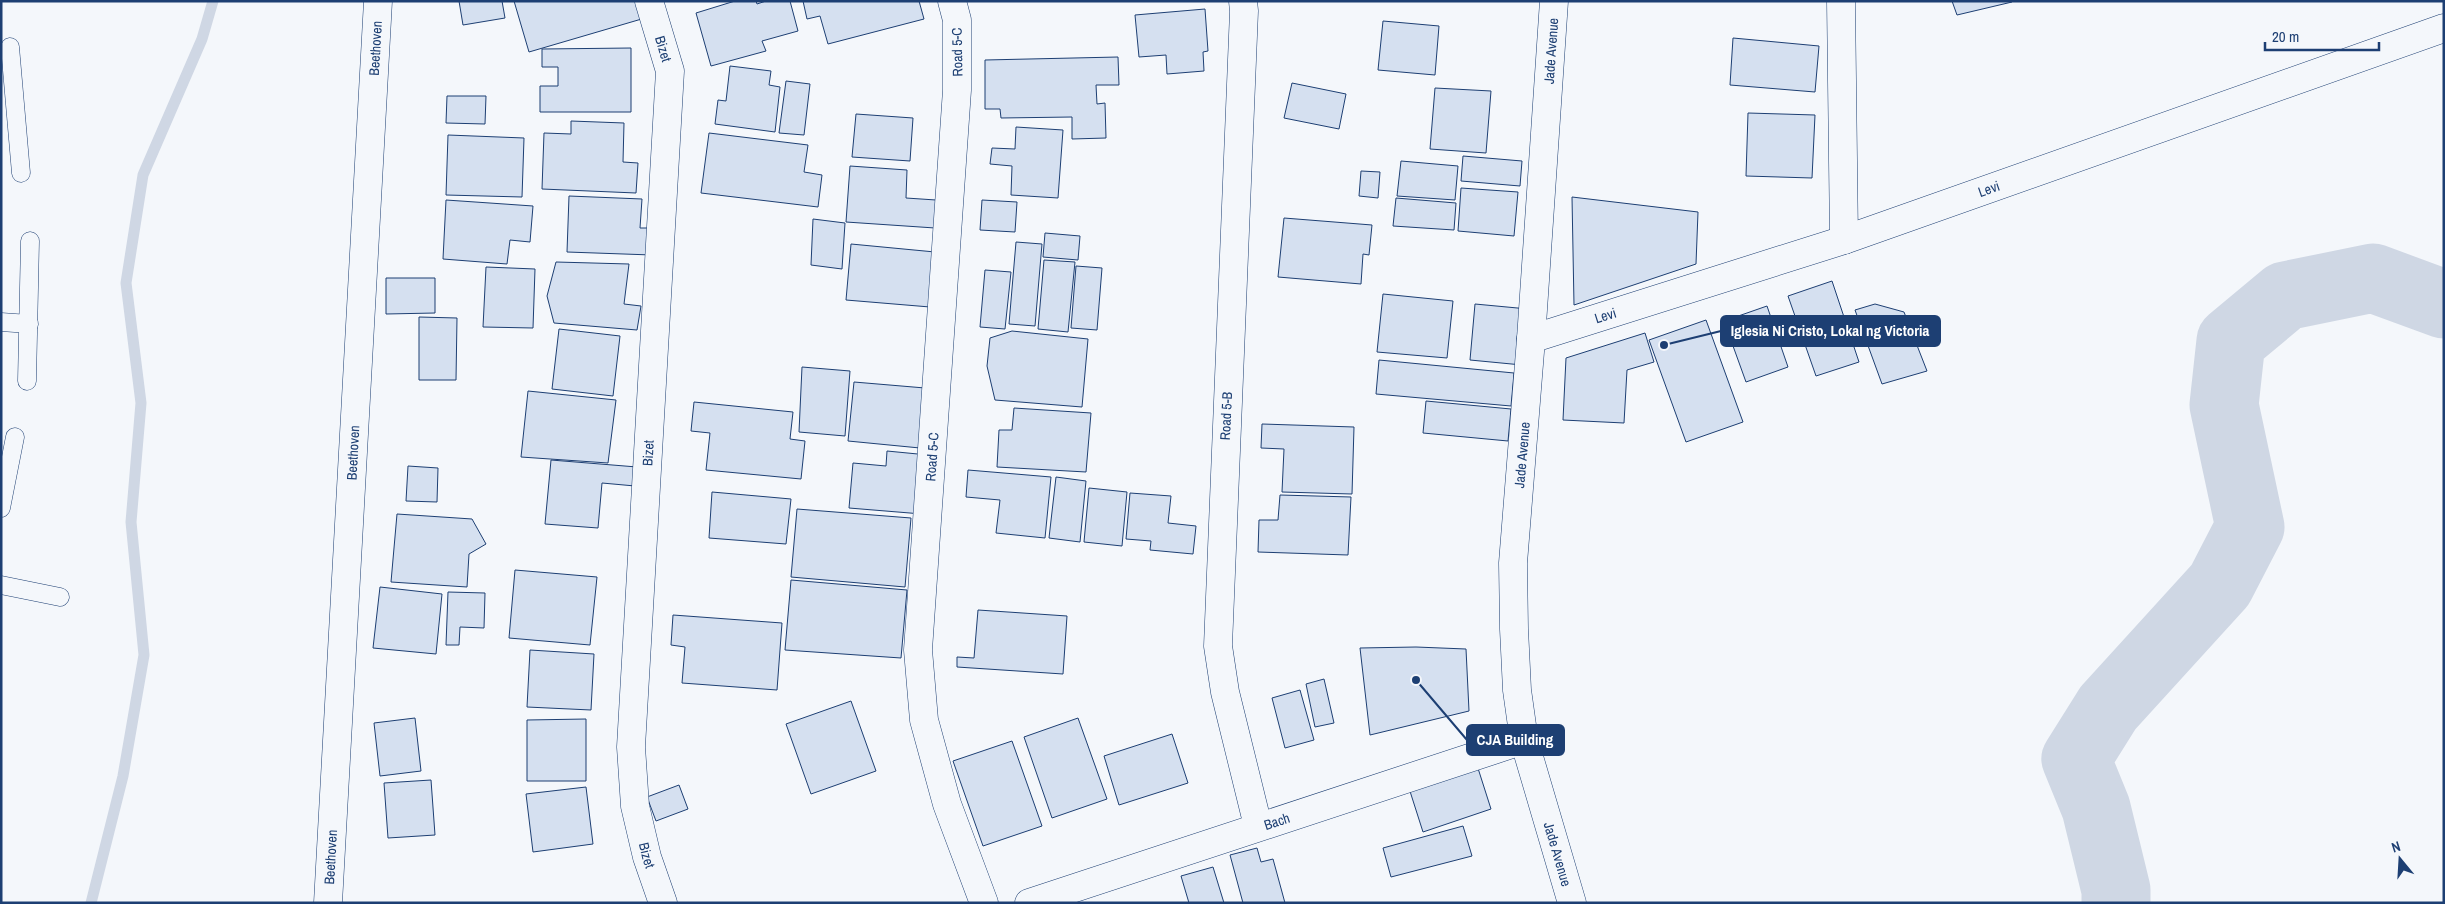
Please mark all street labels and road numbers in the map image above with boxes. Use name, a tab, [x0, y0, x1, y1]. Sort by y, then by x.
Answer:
street label: Jade Avenue	[1540, 17, 1562, 85]
street label: Beethoven	[365, 20, 386, 76]
street label: Road 5-C	[948, 27, 966, 77]
street label: Bizet	[651, 34, 676, 64]
street label: Levi	[1976, 177, 2002, 201]
street label: Levi	[1592, 304, 1618, 327]
street label: Road 5-B	[1216, 391, 1236, 441]
street label: Jade Avenue	[1510, 421, 1534, 489]
street label: Beethoven	[342, 425, 363, 481]
street label: Road 5-C	[921, 432, 943, 482]
street label: Bizet	[638, 439, 658, 467]
street label: Bach	[1262, 809, 1292, 834]
street label: Jade Avenue	[1540, 820, 1576, 888]
street label: Beethoven	[320, 829, 341, 885]
street label: Bizet	[635, 840, 659, 871]

